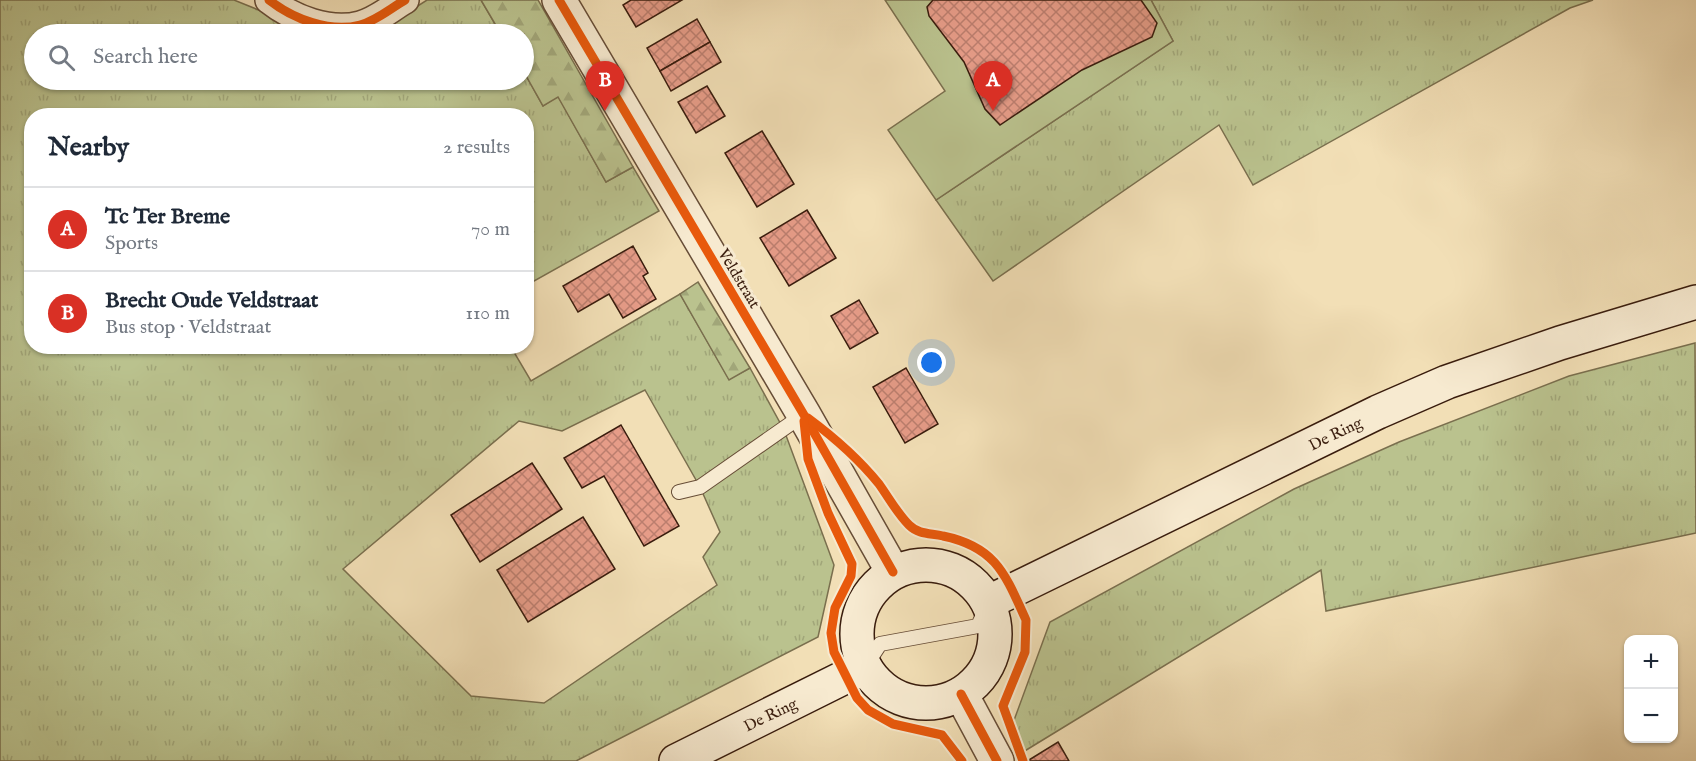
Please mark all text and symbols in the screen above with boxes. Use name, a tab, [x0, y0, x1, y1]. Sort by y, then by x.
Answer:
search box	[24, 24, 534, 90]
icon: search	[45, 41, 78, 74]
text: Search here	[93, 43, 198, 71]
pin: B	[586, 62, 624, 111]
pin: A	[974, 62, 1012, 111]
text: Nearby	[48, 131, 129, 164]
text: 2 results	[443, 135, 510, 160]
text: Tc Ter Breme	[105, 203, 230, 231]
text: A	[61, 217, 74, 242]
text: 70 m	[471, 217, 510, 242]
text: Sports	[105, 231, 158, 256]
street label: Veldstraat	[712, 245, 764, 313]
text: Brecht Oude Veldstraat	[105, 287, 318, 315]
text: B	[61, 301, 74, 326]
text: 110 m	[466, 301, 510, 326]
text: Bus stop · Veldstraat	[105, 315, 271, 340]
your location	[917, 348, 946, 377]
street label: De Ring	[1306, 413, 1366, 456]
map controls	[1624, 635, 1678, 743]
button: +	[1624, 635, 1678, 689]
button: −	[1624, 689, 1678, 743]
street label: De Ring	[741, 694, 801, 737]

